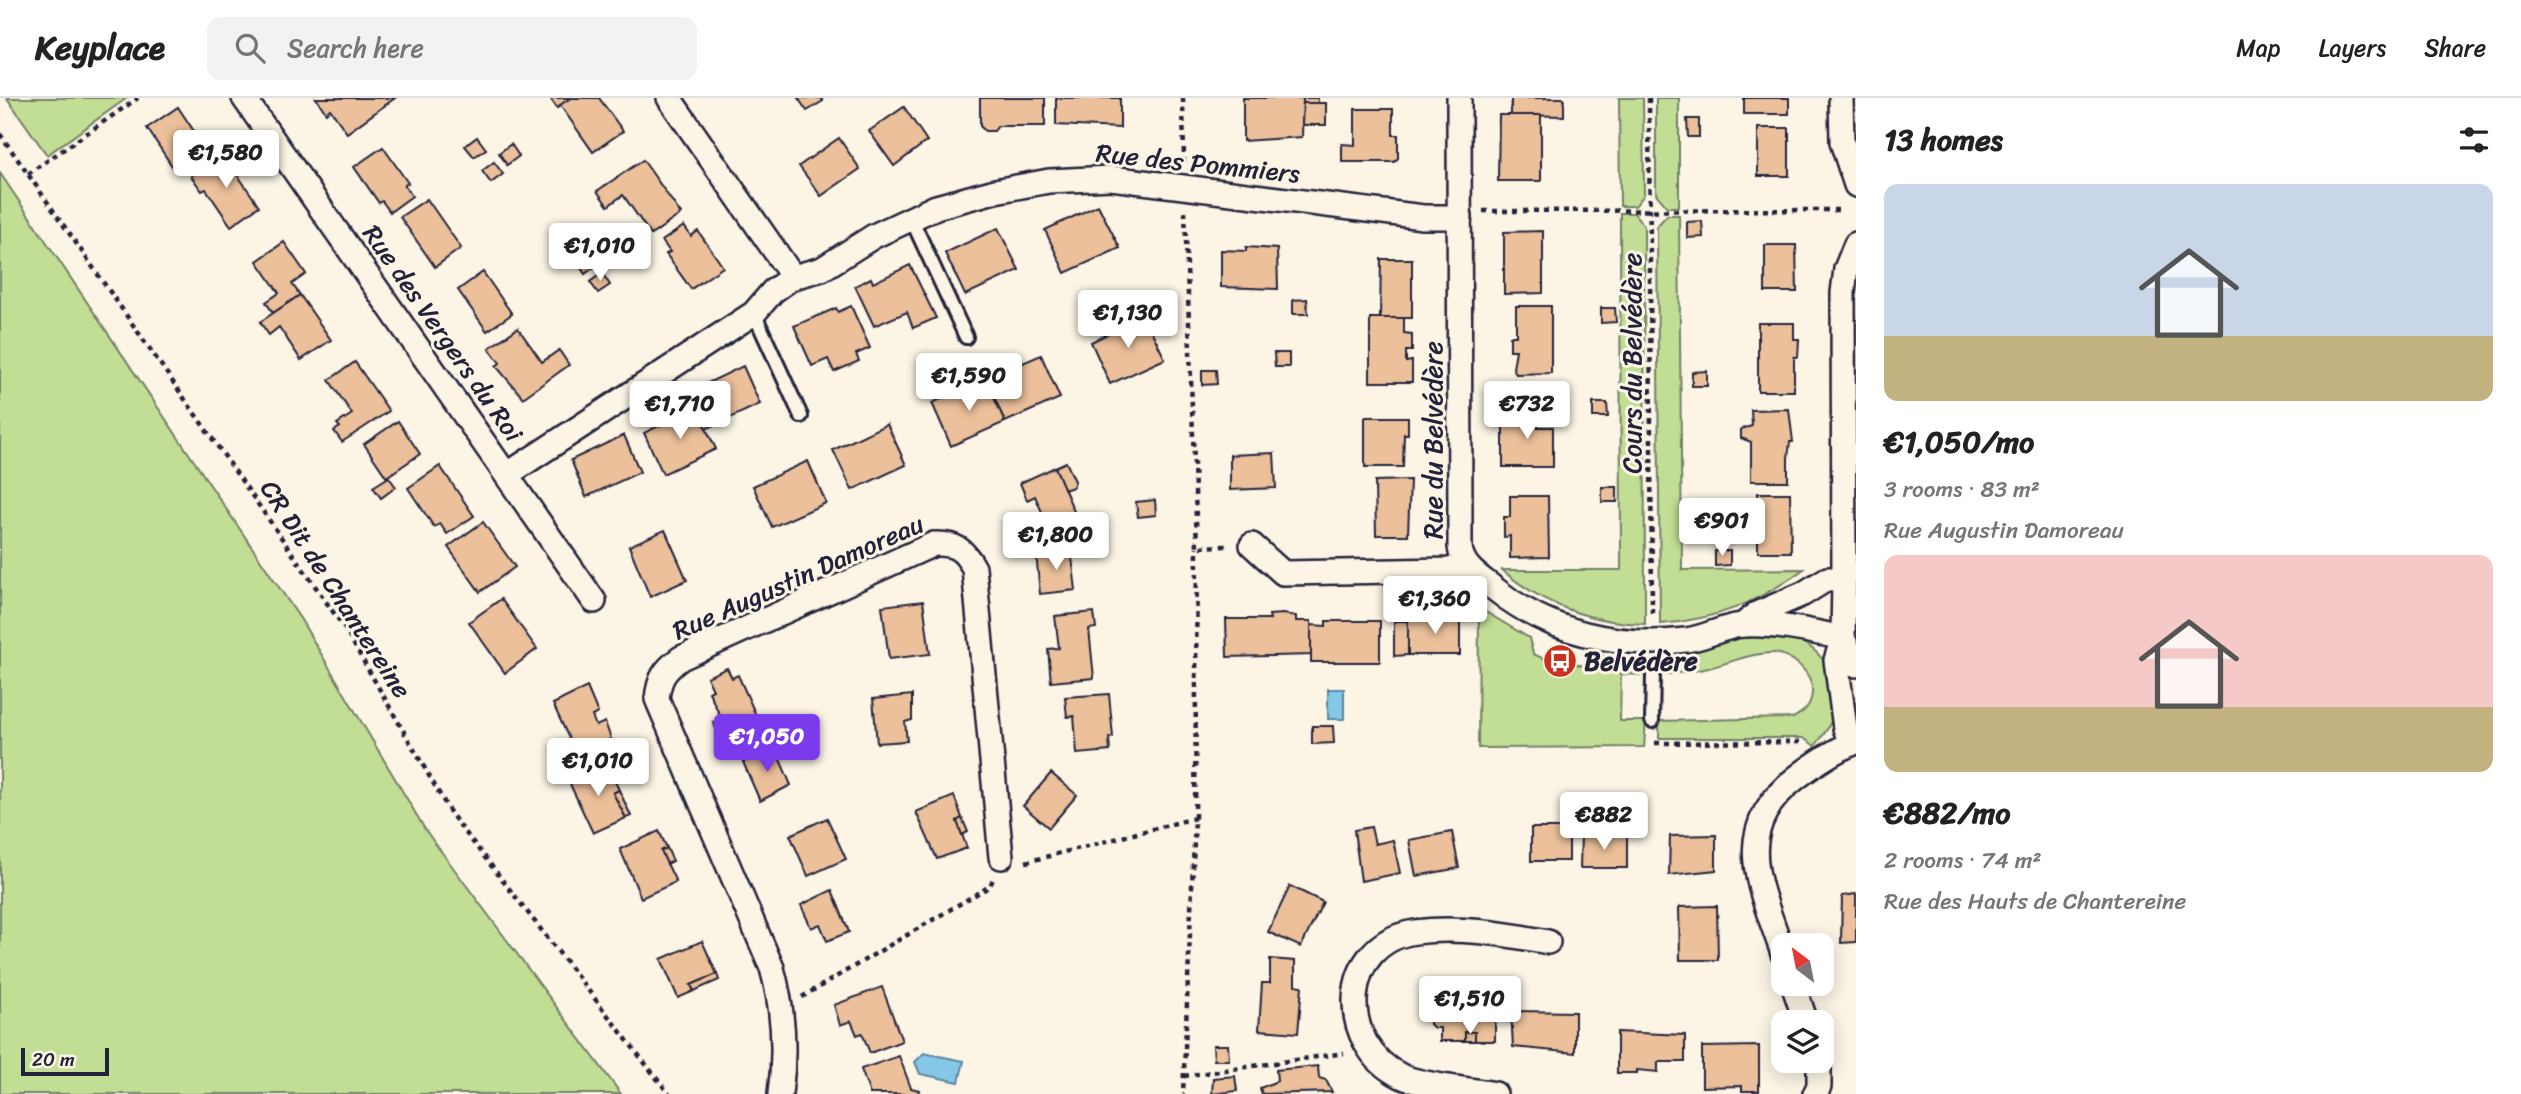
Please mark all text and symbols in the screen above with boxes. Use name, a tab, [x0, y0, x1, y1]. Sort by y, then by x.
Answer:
search box	[207, 17, 697, 80]
text: Keyplace	[35, 19, 165, 77]
text: Search here	[287, 25, 424, 71]
text: Map	[2236, 27, 2281, 69]
text: Layers	[2319, 27, 2386, 69]
text: Share	[2424, 27, 2486, 69]
icon: search	[231, 29, 269, 67]
text: 13 homes	[1884, 113, 2003, 167]
icon: filters	[2455, 121, 2493, 159]
street label: Rue des Pommiers	[1094, 129, 1303, 197]
pin: €1,580	[169, 130, 283, 190]
text: €1,580	[189, 132, 263, 173]
street label: Rue des Vergers du Roi	[350, 214, 536, 452]
pin: €1,010	[543, 223, 657, 283]
text: €1,010	[565, 225, 635, 266]
icon: home	[2126, 230, 2252, 356]
street label: Cours du Belvédère	[1609, 253, 1655, 473]
pin: €1,130	[1071, 290, 1185, 350]
text: €1,130	[1094, 292, 1162, 333]
street label: Rue du Belvédère	[1410, 341, 1456, 539]
pin: €1,590	[912, 354, 1026, 413]
text: €1,590	[932, 355, 1006, 396]
pin: €1,710	[623, 382, 737, 441]
pin: €732	[1486, 382, 1568, 441]
text: €1,710	[646, 383, 714, 424]
text: €732	[1500, 383, 1554, 424]
text: €1,050/mo	[1884, 415, 2034, 469]
text: 3 rooms · 83 m²	[1884, 469, 2040, 510]
street label: CR Dit de Chantereine	[248, 470, 424, 708]
pin: €901	[1681, 498, 1763, 558]
text: €901	[1695, 500, 1749, 541]
street label: Rue Augustin Damoreau	[665, 501, 931, 653]
text: Rue Augustin Damoreau	[1884, 510, 2124, 551]
pin: €1,800	[999, 512, 1113, 572]
text: €1,800	[1019, 514, 1093, 555]
pin: €1,360	[1378, 576, 1492, 636]
text: €1,360	[1399, 578, 1471, 619]
icon: home	[2126, 601, 2252, 727]
place label: Belvédère	[1584, 638, 1698, 684]
bus stop icon: Belvédère	[1541, 642, 1579, 680]
pin: €1,050	[710, 714, 824, 774]
text: €1,050	[730, 716, 804, 757]
pin: €1,010	[541, 738, 655, 798]
text: €1,010	[563, 740, 633, 781]
text: €882/mo	[1884, 786, 2011, 840]
pin: €882	[1563, 792, 1645, 852]
text: €882	[1576, 794, 1632, 835]
text: 2 rooms · 74 m²	[1884, 840, 2041, 881]
text: Rue des Hauts de Chantereine	[1884, 881, 2186, 922]
north arrow	[1771, 933, 1834, 996]
map controls	[1771, 933, 1834, 1073]
pin: €1,510	[1413, 976, 1527, 1036]
text: €1,510	[1435, 978, 1505, 1019]
button: layers	[1771, 1010, 1834, 1073]
text: 20 m	[32, 1043, 75, 1076]
scale bar	[21, 1045, 108, 1077]

